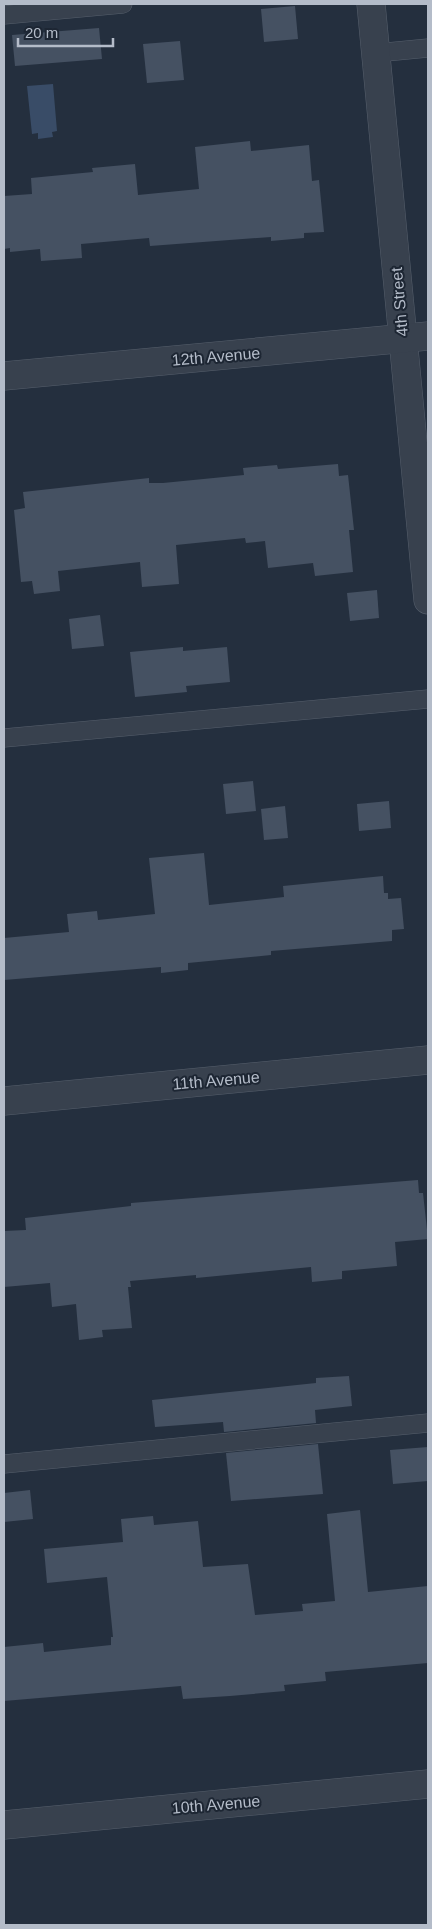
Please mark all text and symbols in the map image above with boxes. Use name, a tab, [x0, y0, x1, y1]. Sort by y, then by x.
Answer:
scale bar	[18, 15, 112, 47]
text: 20 m	[25, 24, 58, 41]
street label: 4th Street	[388, 266, 411, 337]
street label: 12th Avenue	[171, 344, 261, 369]
street label: 11th Avenue	[172, 1068, 260, 1093]
street label: 10th Avenue	[171, 1792, 261, 1817]

